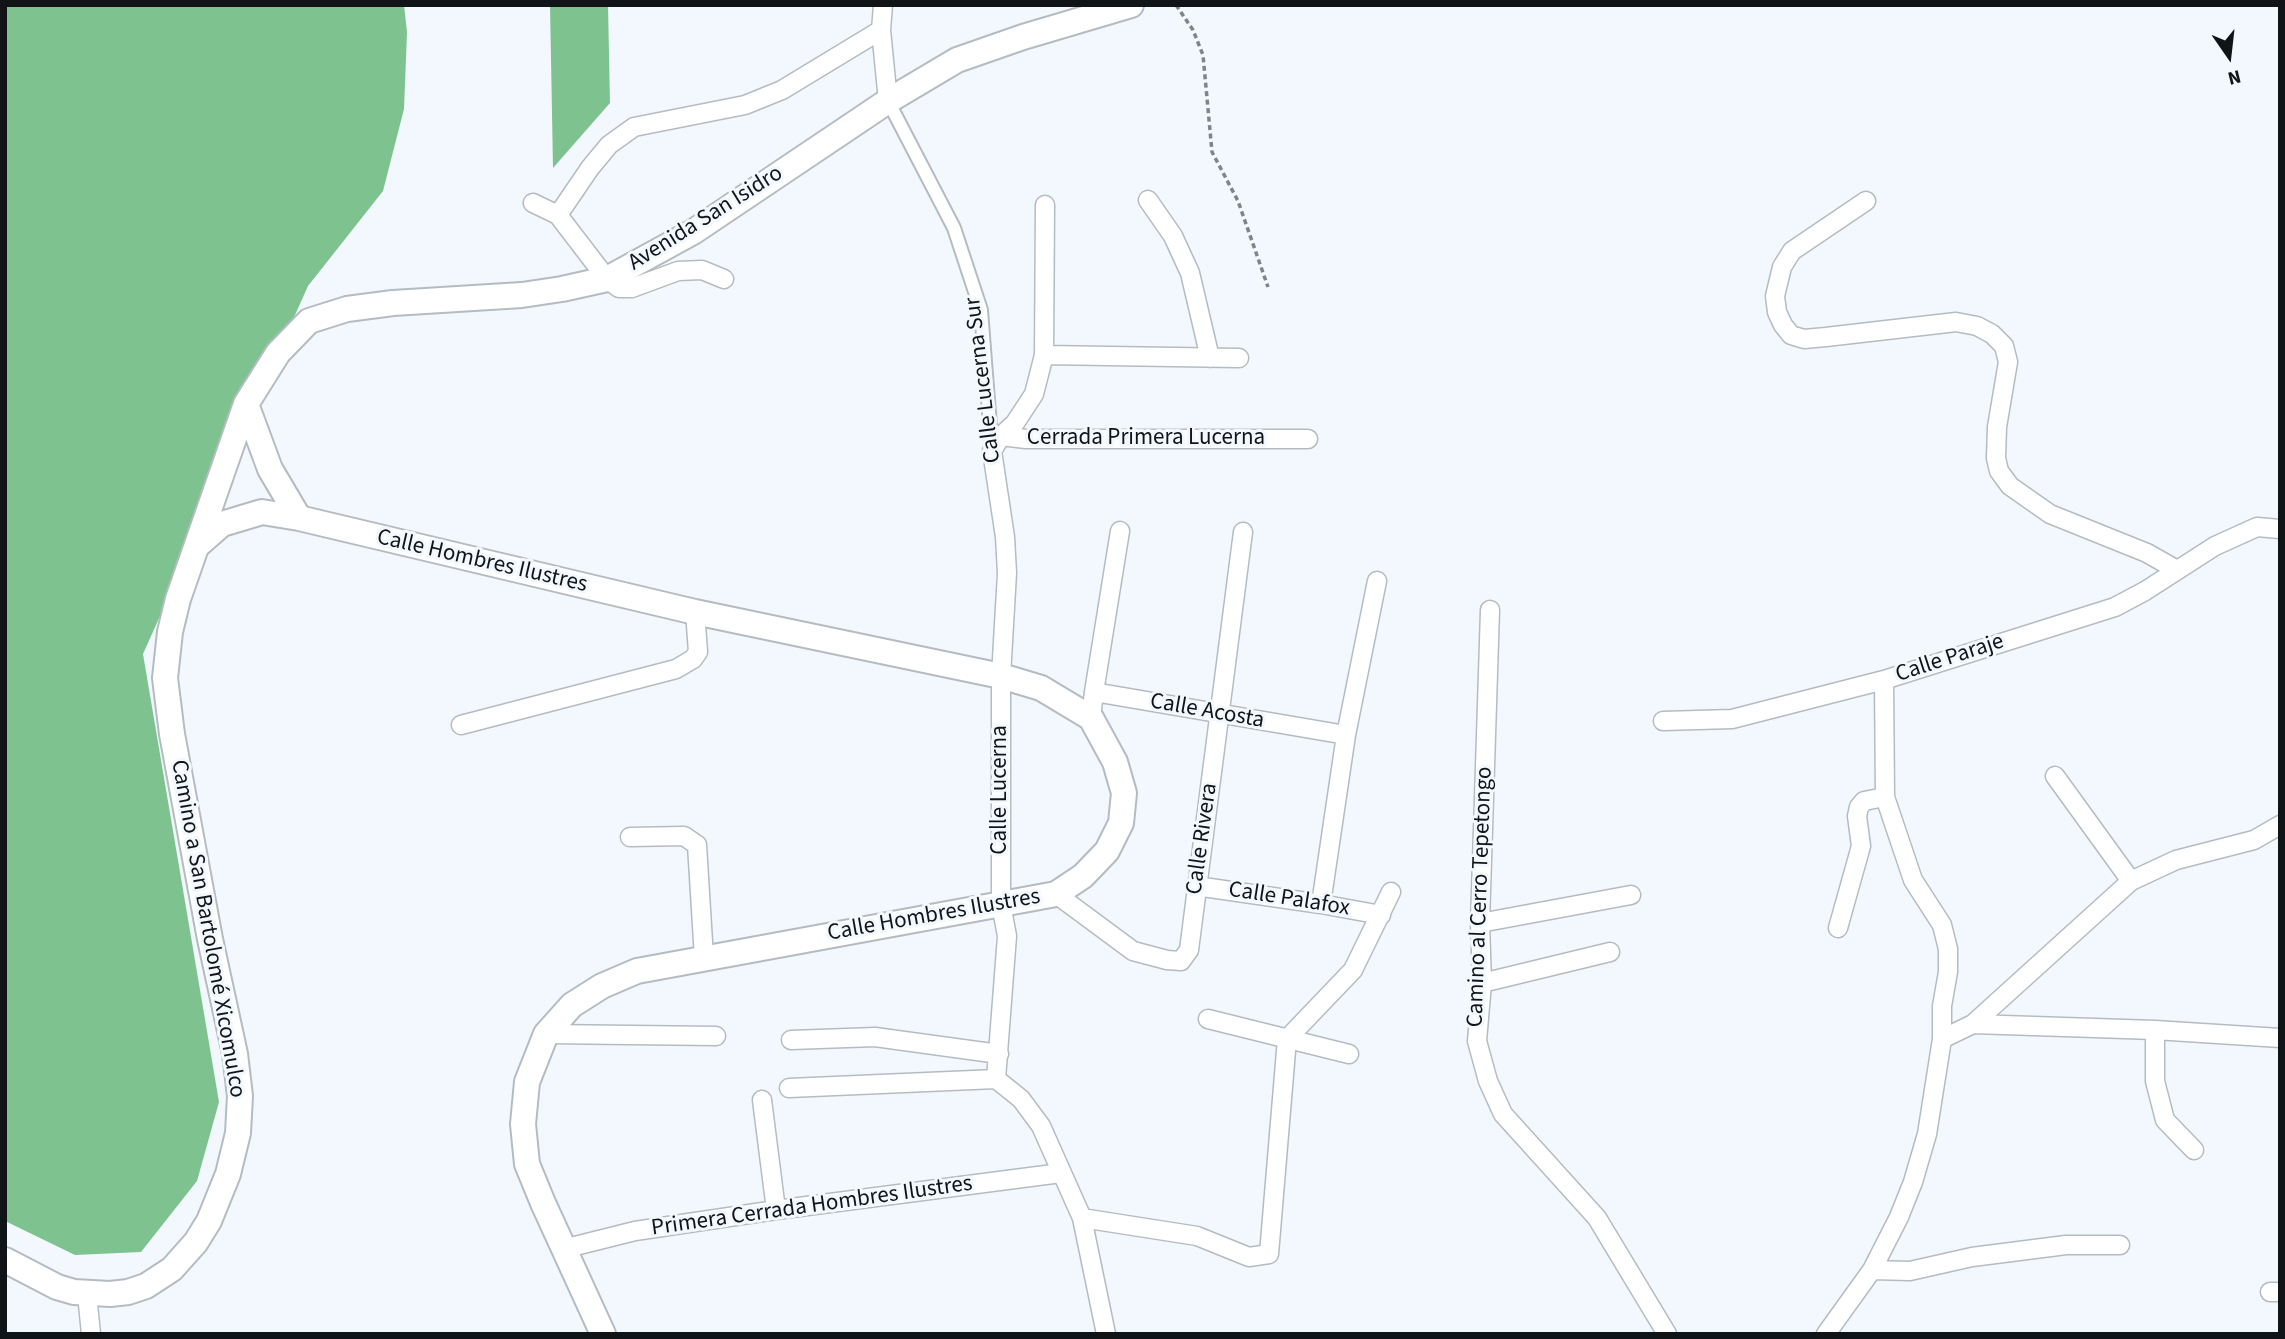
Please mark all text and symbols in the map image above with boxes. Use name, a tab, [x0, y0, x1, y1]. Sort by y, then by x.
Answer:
north arrow	[2194, 21, 2264, 91]
text: N	[2225, 62, 2244, 91]
street label: Avenida San Isidro	[624, 160, 788, 278]
street label: Calle Lucerna Sur	[960, 296, 1008, 464]
street label: Cerrada Primera Lucerna	[1027, 425, 1265, 453]
street label: Calle Hombres Ilustres	[374, 524, 590, 600]
street label: Calle Paraje	[1892, 629, 2008, 689]
street label: Calle Acosta	[1148, 688, 1266, 736]
street label: Calle Lucerna	[987, 725, 1015, 855]
street label: Camino a San Bartolomé Xicomulco	[164, 758, 250, 1100]
street label: Camino al Cerro Tepetongo	[1463, 766, 1499, 1028]
street label: Calle Rivera	[1182, 781, 1224, 897]
street label: Calle Palafox	[1226, 877, 1352, 923]
street label: Calle Hombres Ilustres	[826, 884, 1042, 948]
street label: Primera Cerrada Hombres Ilustres	[650, 1171, 974, 1243]

